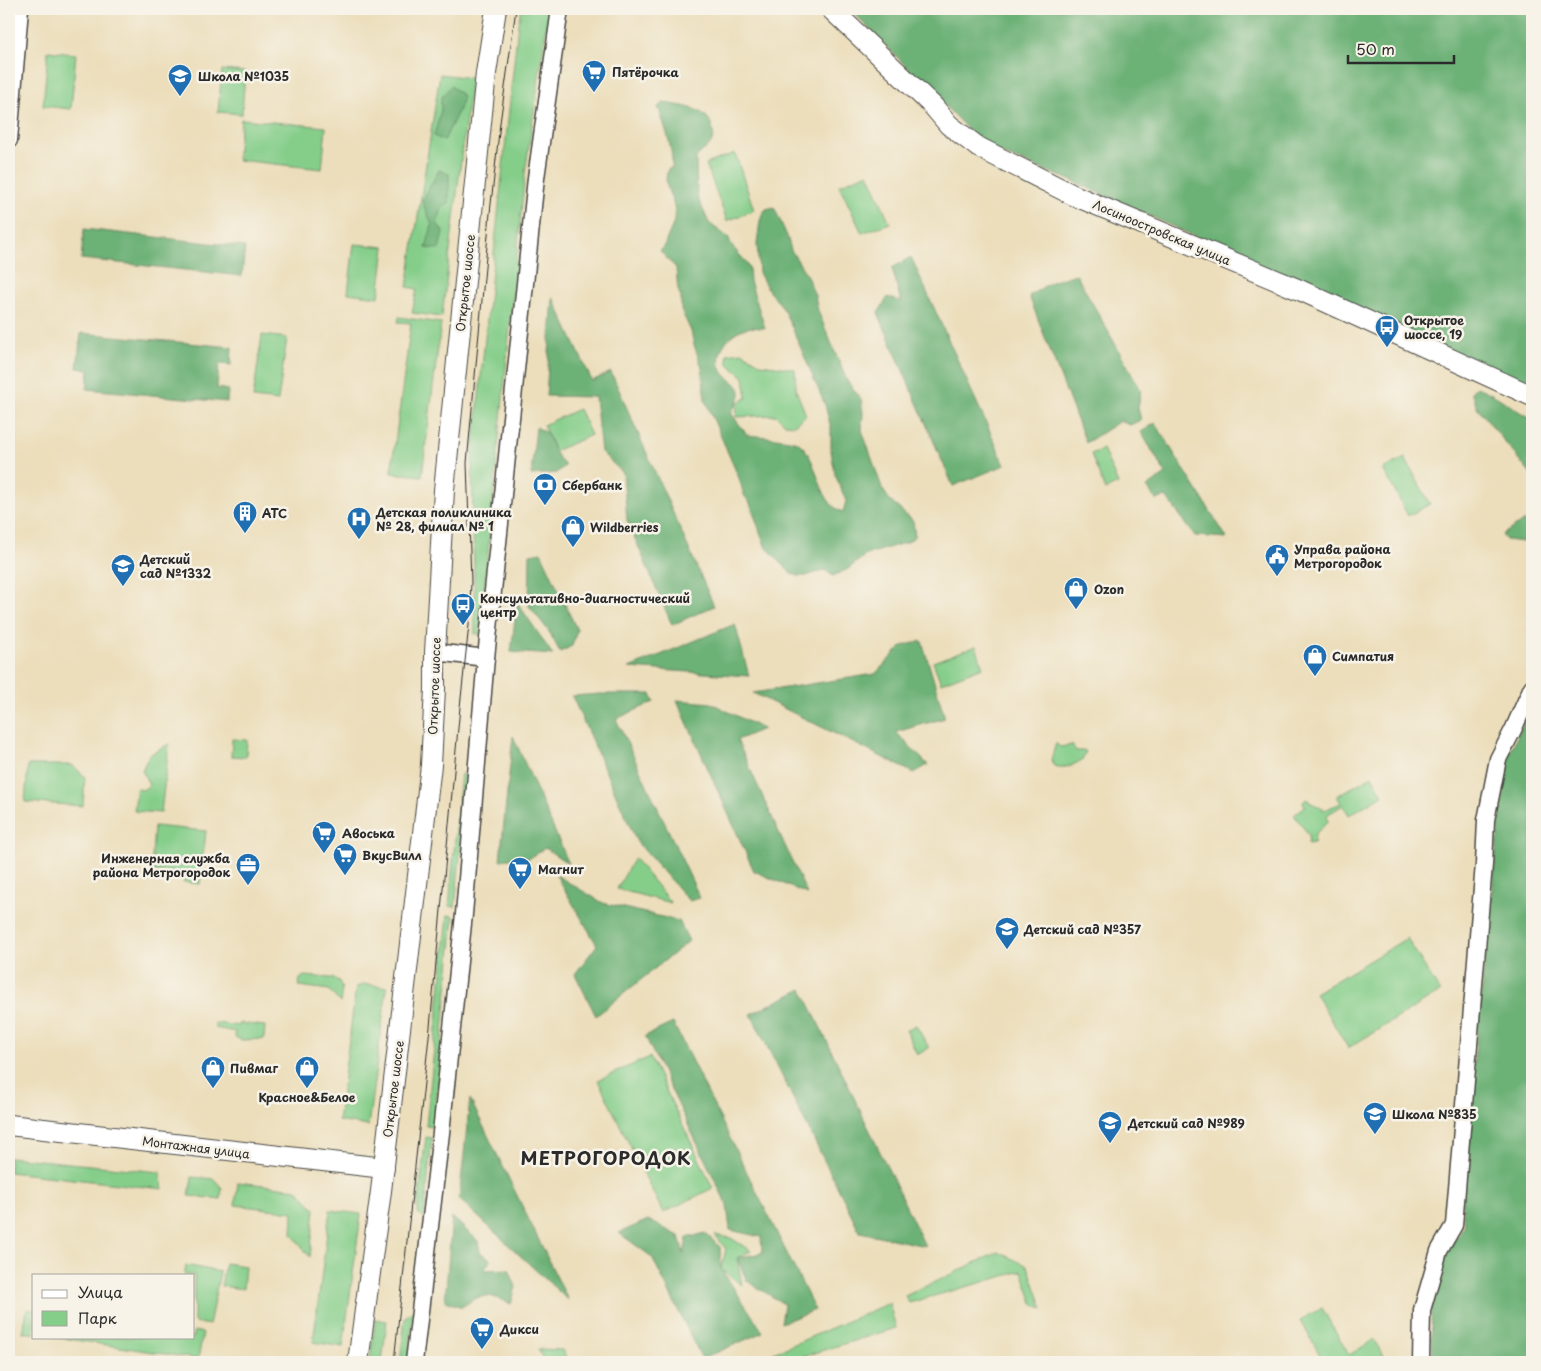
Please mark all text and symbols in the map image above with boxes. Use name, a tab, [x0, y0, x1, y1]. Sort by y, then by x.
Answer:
scale bar	[1348, 32, 1455, 64]
text: 50 m	[1356, 37, 1395, 60]
supermarket icon: Пятёрочка	[581, 59, 607, 93]
school or university icon: Школа №1035	[167, 63, 193, 97]
place label: Пятёрочка	[612, 63, 679, 81]
place label: Школа №1035	[198, 67, 289, 85]
street label: Лосиноостровская улица	[1090, 195, 1234, 269]
street label: Открытое шоссе	[451, 234, 479, 332]
place label: Открытое шоссе, 19	[1404, 311, 1464, 343]
bus stop icon: Открытое шоссе, 19	[1374, 314, 1400, 348]
bank icon: Сбербанк	[532, 472, 558, 506]
place label: Сбербанк	[562, 476, 623, 494]
building icon: АТС	[232, 500, 258, 534]
place label: Детская поликлиника № 28, филиал № 1	[375, 503, 513, 535]
place label: АТС	[262, 504, 287, 522]
hospital icon: Детская поликлиника № 28, филиал № 1	[346, 506, 372, 540]
shop icon: Wildberries	[560, 514, 586, 548]
place label: Wildberries	[590, 518, 659, 536]
place label: Управа района Метрогородок	[1294, 540, 1391, 572]
public building icon: Управа района Метрогородок	[1264, 543, 1290, 577]
place label: Детский сад №1332	[139, 550, 212, 582]
school or university icon: Детский сад №1332	[110, 553, 136, 587]
shop icon: Ozon	[1063, 576, 1089, 610]
place label: Ozon	[1094, 580, 1124, 598]
place label: Консультативно-диагностический центр	[480, 589, 690, 621]
bus stop icon: Консультативно-диагностический центр	[450, 592, 476, 626]
street label: Открытое шоссе	[423, 637, 445, 735]
shop icon: Симпатия	[1302, 643, 1328, 677]
place label: Симпатия	[1332, 647, 1394, 665]
supermarket icon: Авоська	[311, 820, 337, 854]
place label: Авоська	[342, 824, 395, 842]
supermarket icon: ВкусВилл	[332, 842, 358, 876]
place label: ВкусВилл	[362, 846, 422, 864]
place label: Инженерная служба района Метрогородок	[93, 849, 231, 881]
office icon: Инженерная служба района Метрогородок	[235, 852, 261, 886]
supermarket icon: Магнит	[507, 856, 533, 890]
place label: Магнит	[538, 860, 584, 878]
school or university icon: Детский сад №357	[994, 916, 1020, 950]
place label: Детский сад №357	[1023, 920, 1141, 938]
street label: Открытое шоссе	[378, 1039, 408, 1139]
shop icon: Пивмаг	[200, 1055, 226, 1089]
shop icon: Красное&Белое	[294, 1055, 320, 1089]
place label: Пивмаг	[230, 1059, 278, 1077]
place label: Красное&Белое	[258, 1088, 356, 1106]
school or university icon: Школа №835	[1362, 1101, 1388, 1135]
place label: Школа №835	[1392, 1105, 1477, 1123]
school or university icon: Детский сад №989	[1097, 1110, 1123, 1144]
place label: Детский сад №989	[1127, 1114, 1245, 1132]
street label: Монтажная улица	[141, 1131, 251, 1163]
district label: МЕТРОГОРОДОК	[521, 1144, 691, 1171]
legend	[32, 1274, 195, 1338]
text: Улица	[78, 1280, 123, 1303]
text: Парк	[78, 1306, 117, 1329]
supermarket icon: Дикси	[469, 1316, 495, 1350]
place label: Дикси	[499, 1320, 539, 1338]

